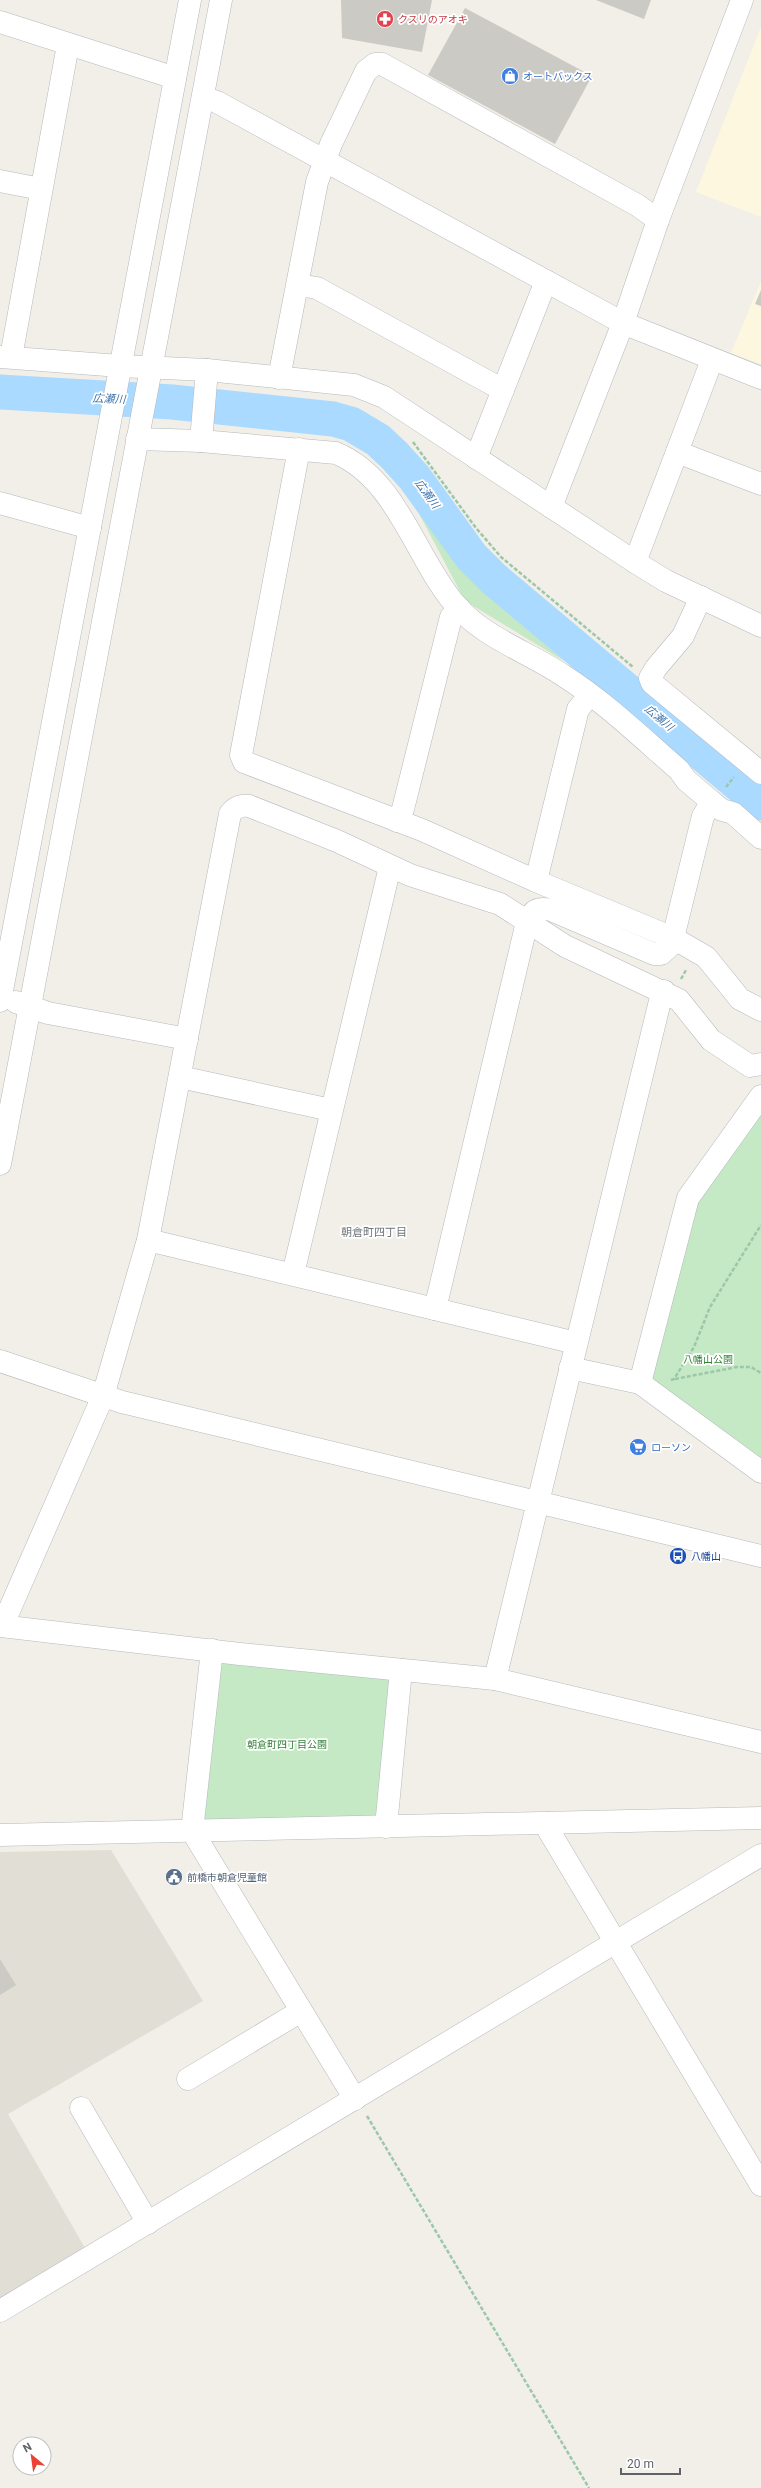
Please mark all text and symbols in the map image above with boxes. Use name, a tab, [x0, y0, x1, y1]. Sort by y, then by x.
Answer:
pharmacy icon: クスリのアオキ	[375, 9, 395, 29]
place label: クスリのアオキ	[398, 14, 468, 25]
shop icon: オートバックス	[500, 66, 520, 86]
place label: オートバックス	[523, 71, 593, 82]
water label: 広瀬川	[92, 392, 127, 406]
water label: 広瀬川	[412, 477, 443, 512]
water label: 広瀬川	[642, 702, 677, 734]
district label: 朝倉町四丁目	[341, 1226, 407, 1239]
park label: 八幡山公園	[683, 1354, 733, 1365]
supermarket icon: ローソン	[628, 1437, 648, 1457]
place label: ローソン	[651, 1442, 691, 1453]
bus stop icon: 八幡山	[668, 1546, 688, 1566]
place label: 八幡山	[691, 1551, 721, 1562]
park label: 朝倉町四丁目公園	[247, 1739, 327, 1750]
public building icon: 前橋市朝倉児童館	[164, 1867, 184, 1887]
place label: 前橋市朝倉児童館	[187, 1872, 267, 1883]
north arrow	[12, 2436, 52, 2476]
text: N	[21, 2440, 34, 2455]
scale bar	[621, 2450, 680, 2476]
text: 20 m	[627, 2457, 654, 2471]

